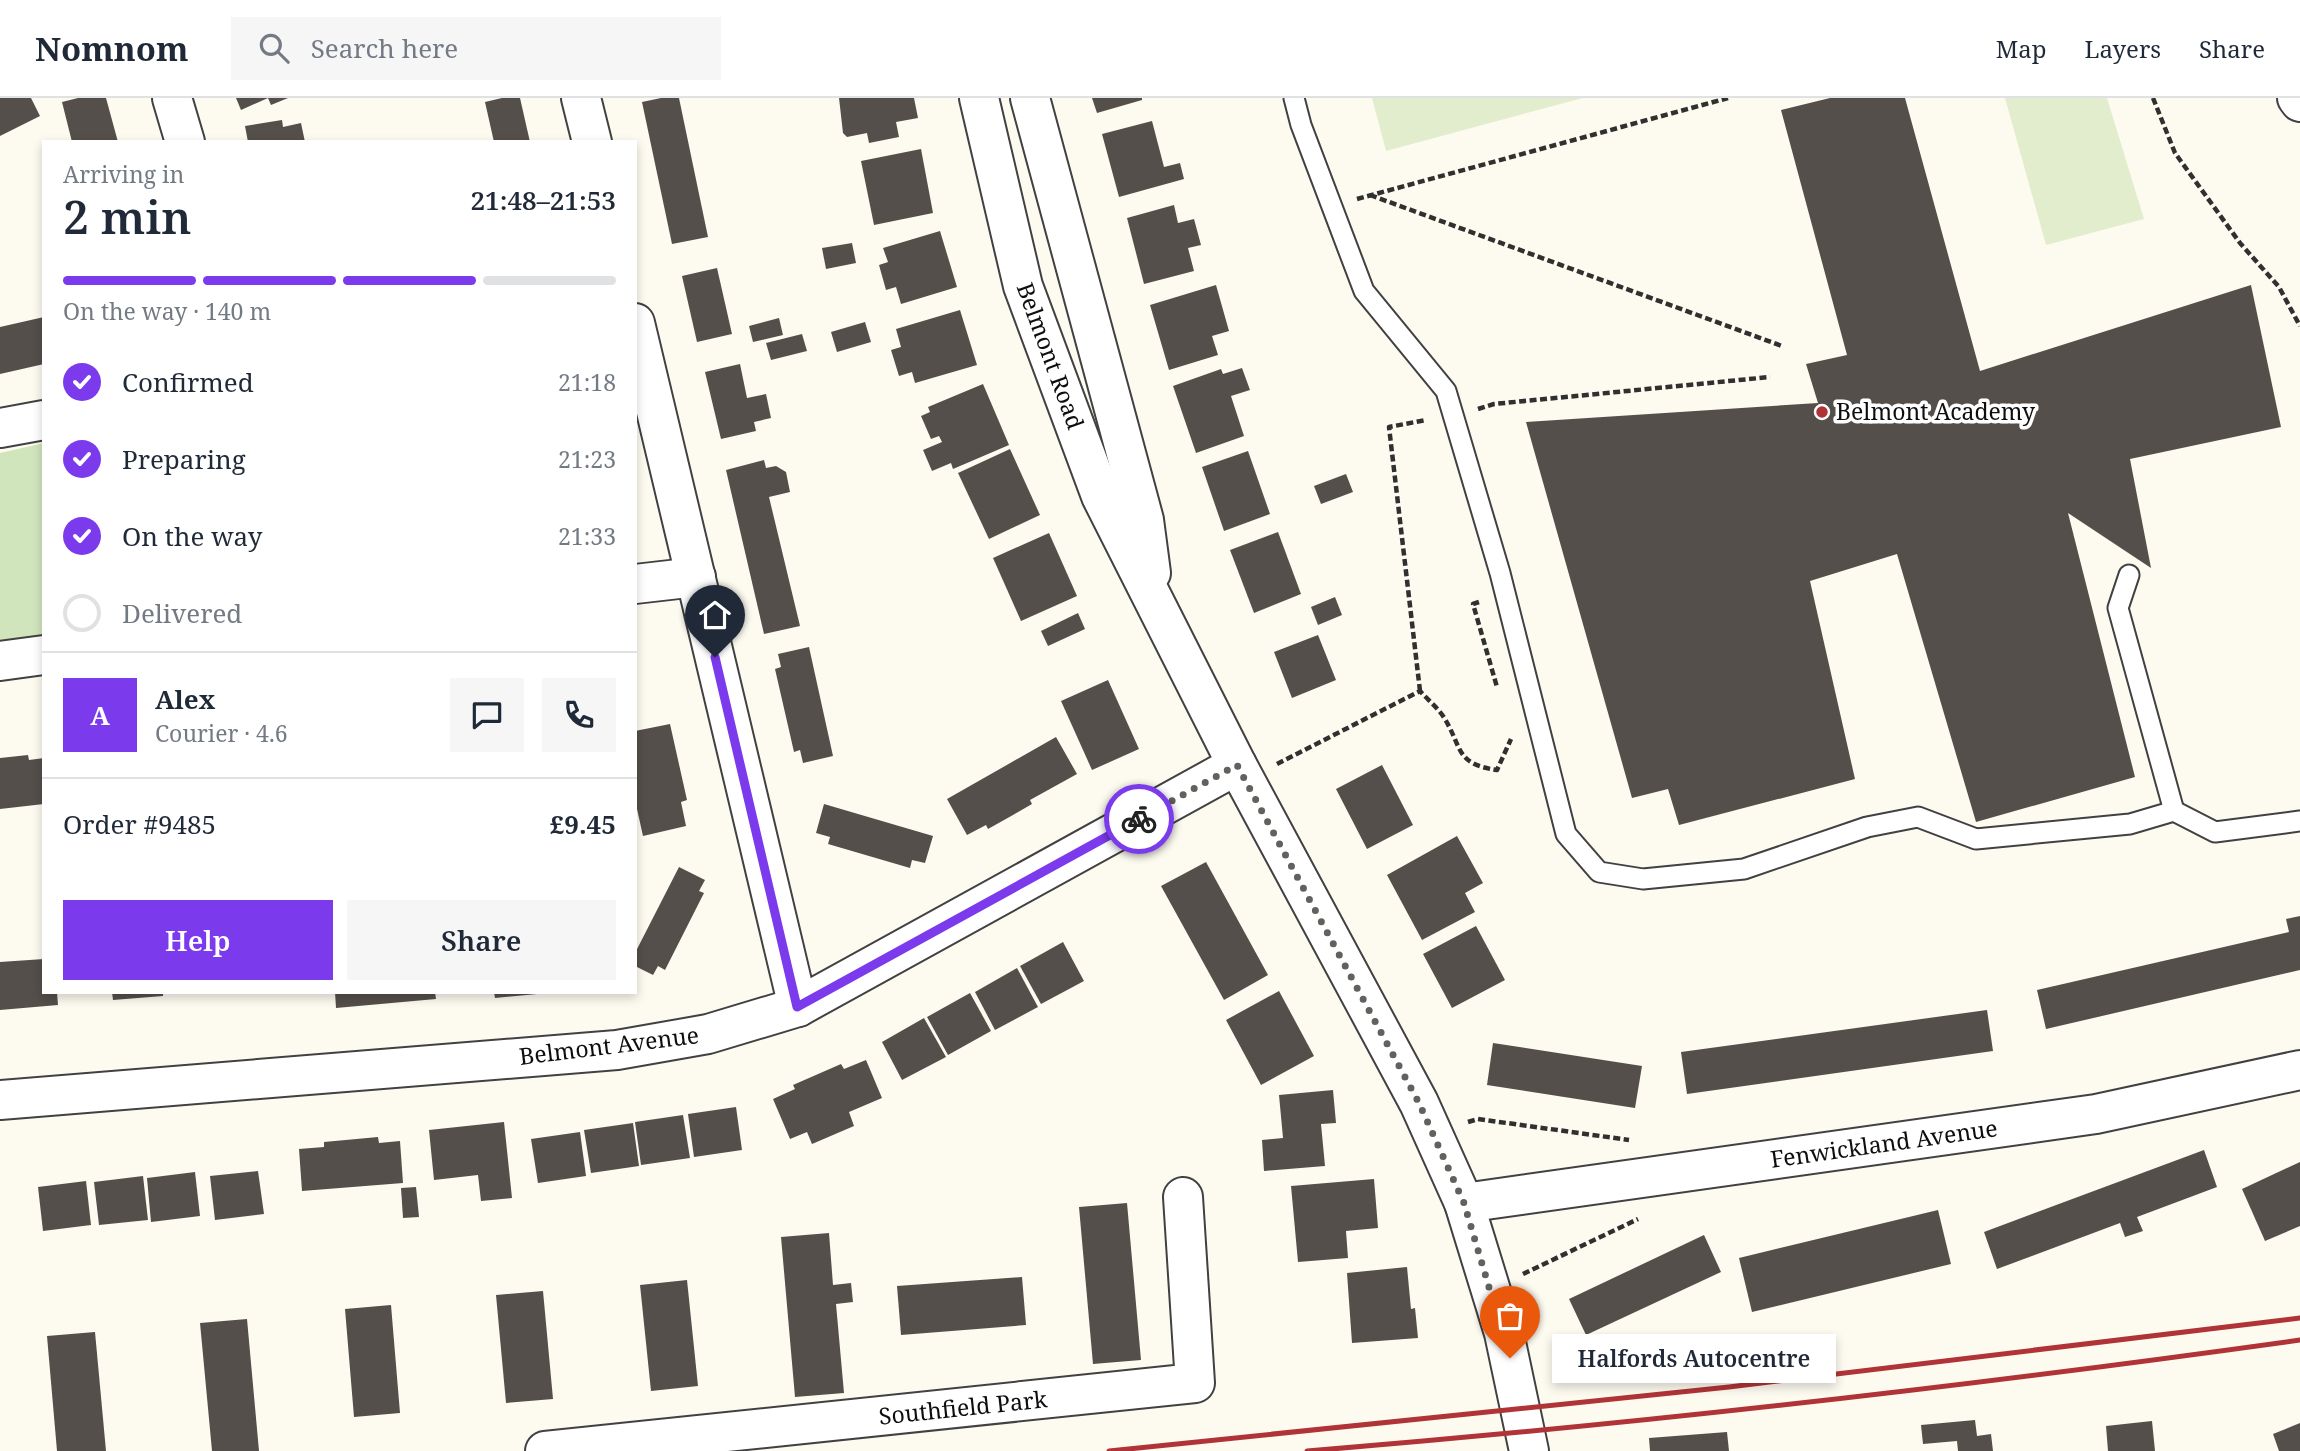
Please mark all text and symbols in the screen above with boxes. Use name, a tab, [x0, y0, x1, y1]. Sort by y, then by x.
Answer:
search box	[231, 17, 721, 80]
text: Nomnom	[35, 26, 189, 71]
icon: search	[255, 29, 293, 67]
text: Search here	[311, 30, 458, 66]
text: Map	[1996, 32, 2047, 65]
text: Layers	[2085, 32, 2161, 65]
text: Share	[2199, 32, 2265, 65]
text: Arriving in	[63, 158, 184, 190]
text: 21:48–21:53	[470, 182, 616, 218]
text: 2 min	[63, 185, 191, 247]
street label: Belmont Road	[1010, 278, 1092, 433]
text: On the way · 140 m	[63, 295, 271, 327]
icon: check	[63, 363, 101, 401]
text: Confirmed	[122, 364, 254, 400]
text: 21:18	[558, 366, 616, 398]
place label: Belmont Academy	[1836, 395, 2035, 427]
marker: Belmont Academy	[1814, 404, 1830, 420]
icon: check	[63, 440, 101, 478]
text: Preparing	[122, 441, 246, 477]
text: 21:23	[558, 443, 616, 475]
icon: check	[63, 517, 101, 555]
text: On the way	[122, 518, 262, 554]
text: 21:33	[558, 520, 616, 552]
pin	[685, 585, 745, 657]
text: Delivered	[122, 595, 242, 631]
icon: home	[696, 596, 734, 634]
button: chat	[450, 678, 524, 752]
button: phone	[542, 678, 616, 752]
text: Alex	[155, 681, 215, 717]
text: A	[90, 697, 110, 733]
text: Courier · 4.6	[155, 717, 288, 749]
courier	[1104, 784, 1174, 854]
icon: bike	[1120, 800, 1158, 838]
text: Order #9485	[63, 806, 216, 842]
text: £9.45	[550, 806, 616, 842]
button: Help	[63, 900, 333, 980]
button: Share	[347, 900, 616, 980]
street label: Belmont Avenue	[517, 1018, 700, 1072]
street label: Fenwickland Avenue	[1768, 1111, 1999, 1175]
pin	[1480, 1286, 1540, 1358]
icon: bag	[1491, 1297, 1529, 1335]
callout: Halfords Autocentre	[1552, 1334, 1836, 1382]
text: Halfords Autocentre	[1578, 1342, 1810, 1374]
street label: Southfield Park	[877, 1382, 1049, 1432]

